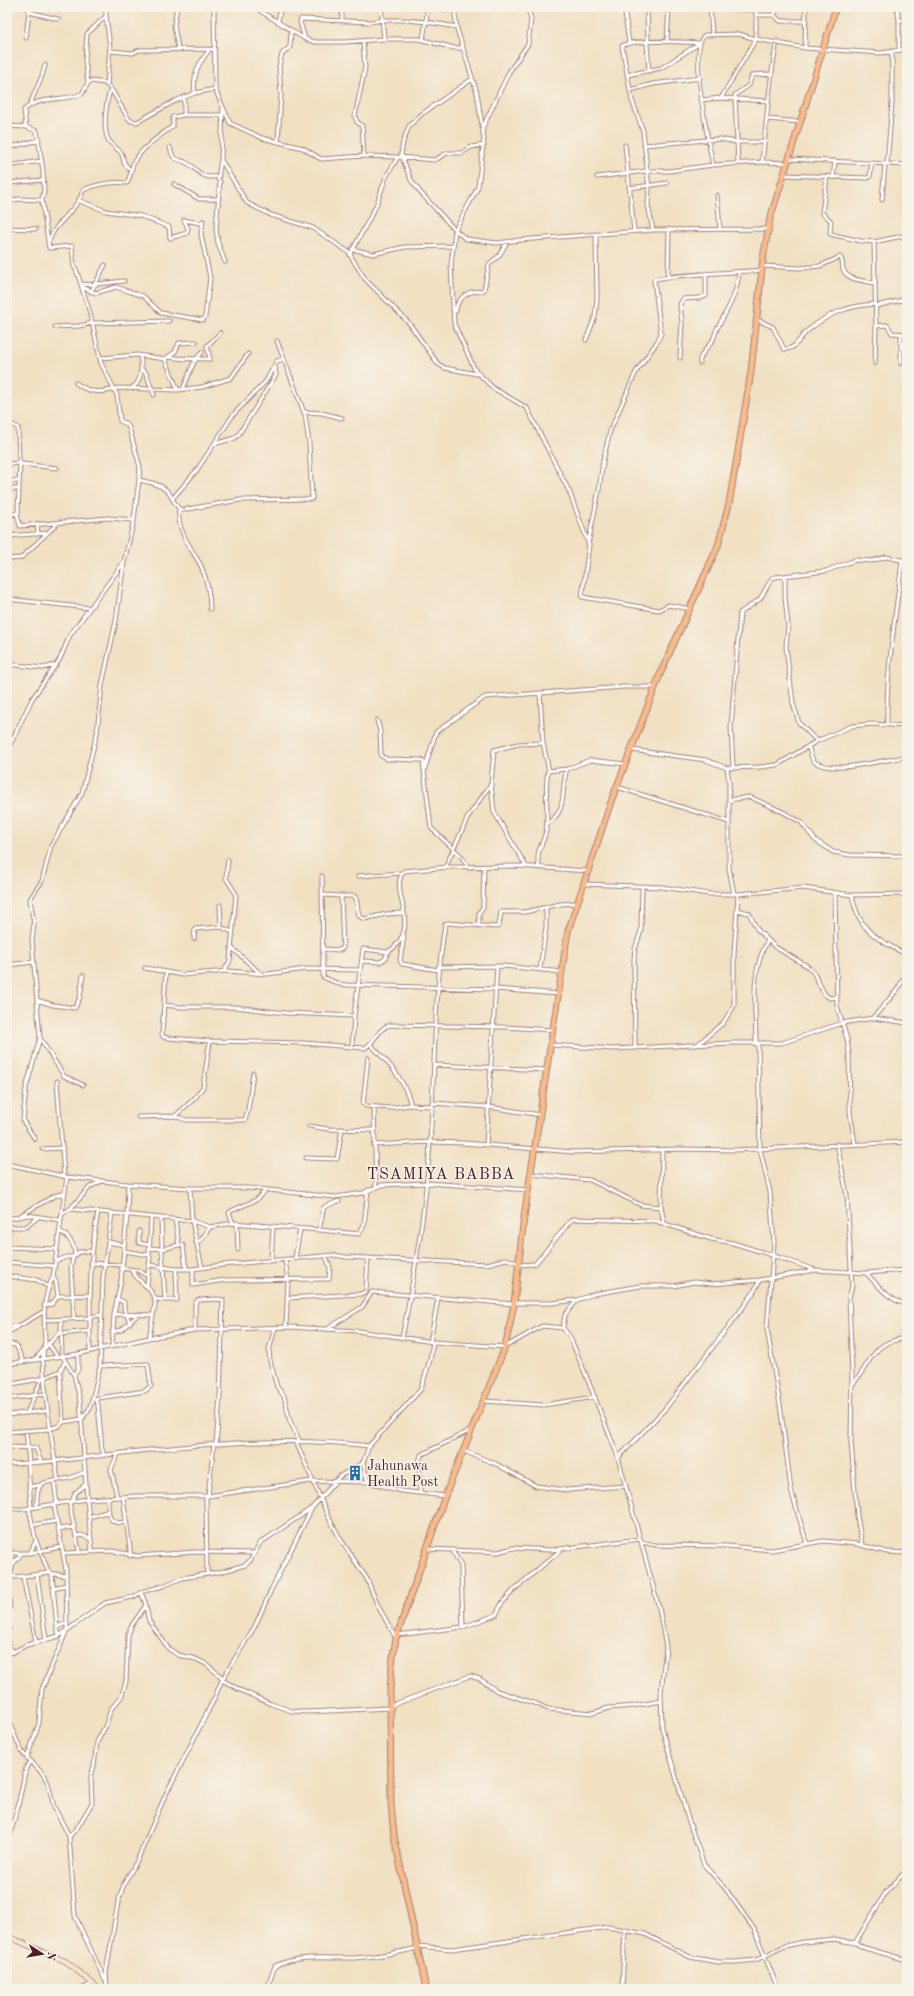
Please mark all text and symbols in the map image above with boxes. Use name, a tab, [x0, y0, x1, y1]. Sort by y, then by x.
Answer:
district label: TSAMIYA BABBA	[367, 1167, 515, 1183]
place label: Jahunawa Health Post	[367, 1459, 438, 1489]
building icon: Jahunawa Health Post	[346, 1464, 364, 1482]
north arrow	[22, 1934, 62, 1974]
text: N	[44, 1951, 57, 1962]

